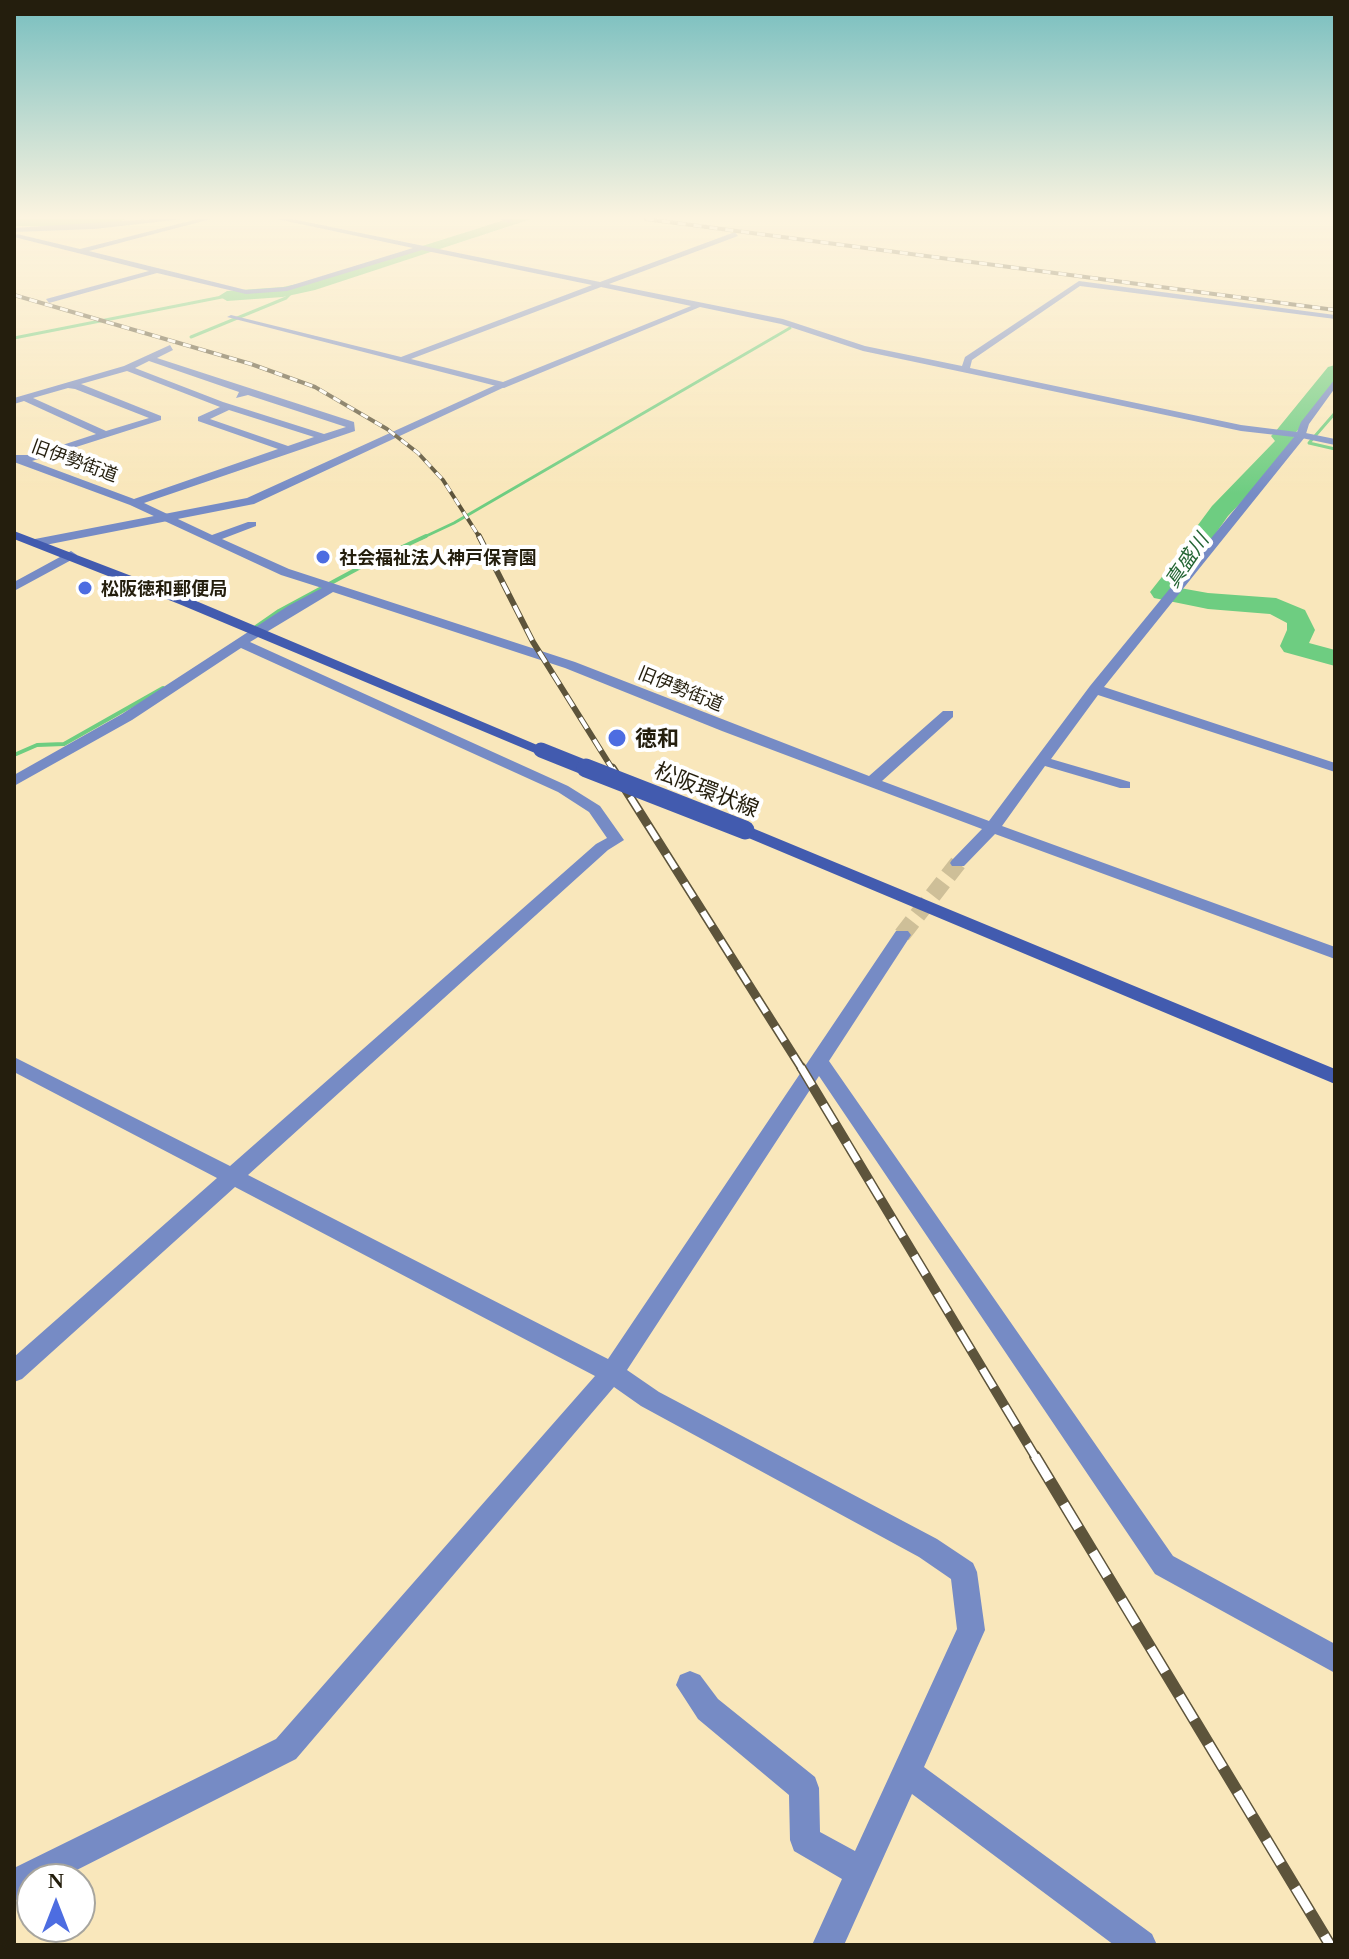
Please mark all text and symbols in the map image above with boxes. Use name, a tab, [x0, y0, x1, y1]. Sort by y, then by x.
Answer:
street label: 旧伊勢街道	[29, 434, 121, 486]
water label: 真盛川	[1159, 528, 1213, 592]
place label: 社会福祉法人神戸保育園	[339, 546, 537, 568]
marker: 社会福祉法人神戸保育園	[314, 548, 332, 566]
place label: 松阪徳和郵便局	[101, 577, 227, 599]
marker: 松阪徳和郵便局	[76, 579, 94, 597]
street label: 旧伊勢街道	[635, 661, 727, 715]
place label: 徳和	[635, 725, 679, 751]
marker: 徳和	[606, 727, 628, 749]
street label: 松阪環状線	[651, 756, 763, 822]
north arrow	[16, 1863, 96, 1943]
text: N	[48, 1868, 64, 1893]

